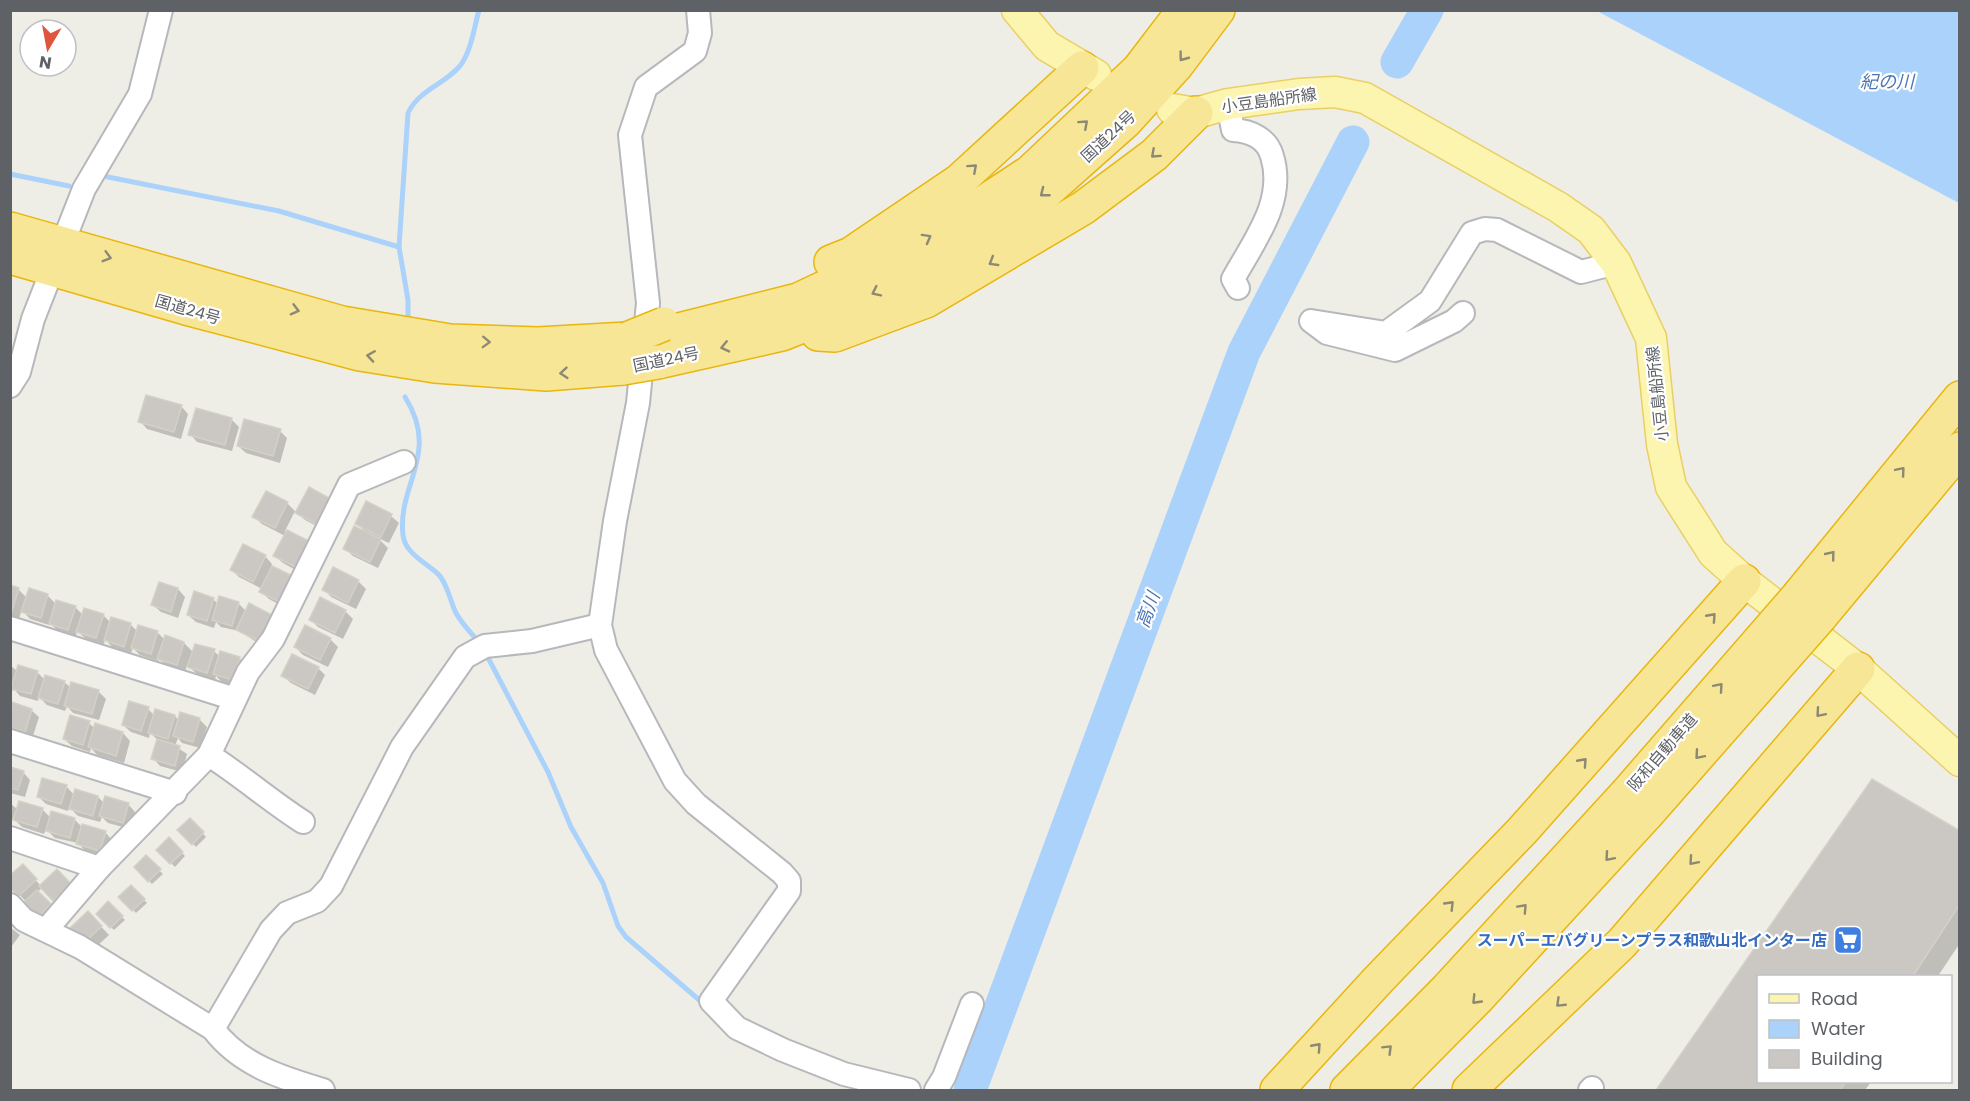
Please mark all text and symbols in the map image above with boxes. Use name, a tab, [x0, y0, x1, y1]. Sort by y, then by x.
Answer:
north arrow	[18, 18, 78, 78]
text: N	[38, 50, 53, 75]
one-way arrow	[1179, 51, 1190, 62]
water label: 紀の川	[1860, 69, 1916, 94]
street label: 小豆島船所線	[1220, 82, 1318, 119]
street label: 国道24号	[1076, 105, 1141, 168]
one-way arrow	[1077, 120, 1087, 131]
one-way arrow	[1151, 147, 1161, 158]
one-way arrow	[966, 164, 977, 175]
one-way arrow	[1039, 186, 1050, 197]
one-way arrow	[920, 234, 931, 245]
one-way arrow	[101, 250, 112, 262]
one-way arrow	[989, 254, 999, 266]
one-way arrow	[872, 285, 883, 297]
street label: 国道24号	[152, 289, 223, 330]
one-way arrow	[289, 303, 300, 315]
one-way arrow	[482, 336, 491, 349]
one-way arrow	[720, 339, 730, 352]
street label: 国道24号	[631, 341, 701, 378]
street label: 小豆島船所線	[1641, 345, 1674, 443]
one-way arrow	[366, 350, 376, 363]
one-way arrow	[560, 366, 569, 379]
one-way arrow	[1893, 467, 1904, 478]
one-way arrow	[1824, 551, 1835, 562]
water label: 高川	[1130, 587, 1166, 631]
one-way arrow	[1705, 613, 1716, 623]
one-way arrow	[1712, 683, 1723, 693]
one-way arrow	[1816, 706, 1827, 717]
street label: 阪和自動車道	[1622, 709, 1703, 796]
one-way arrow	[1695, 748, 1706, 758]
one-way arrow	[1576, 759, 1587, 769]
one-way arrow	[1605, 851, 1616, 861]
one-way arrow	[1689, 854, 1700, 865]
one-way arrow	[1443, 902, 1454, 912]
one-way arrow	[1516, 905, 1527, 915]
supermarket icon: スーパーエバグリーンプラス和歌山北インター店	[1832, 924, 1864, 956]
place label: スーパーエバグリーンプラス和歌山北インター店	[1477, 929, 1827, 952]
legend	[1757, 975, 1952, 1083]
text: Road	[1811, 986, 1858, 1011]
one-way arrow	[1472, 994, 1483, 1004]
one-way arrow	[1557, 996, 1568, 1007]
text: Water	[1811, 1016, 1865, 1041]
one-way arrow	[1309, 1043, 1320, 1054]
one-way arrow	[1380, 1045, 1391, 1056]
text: Building	[1811, 1046, 1883, 1071]

